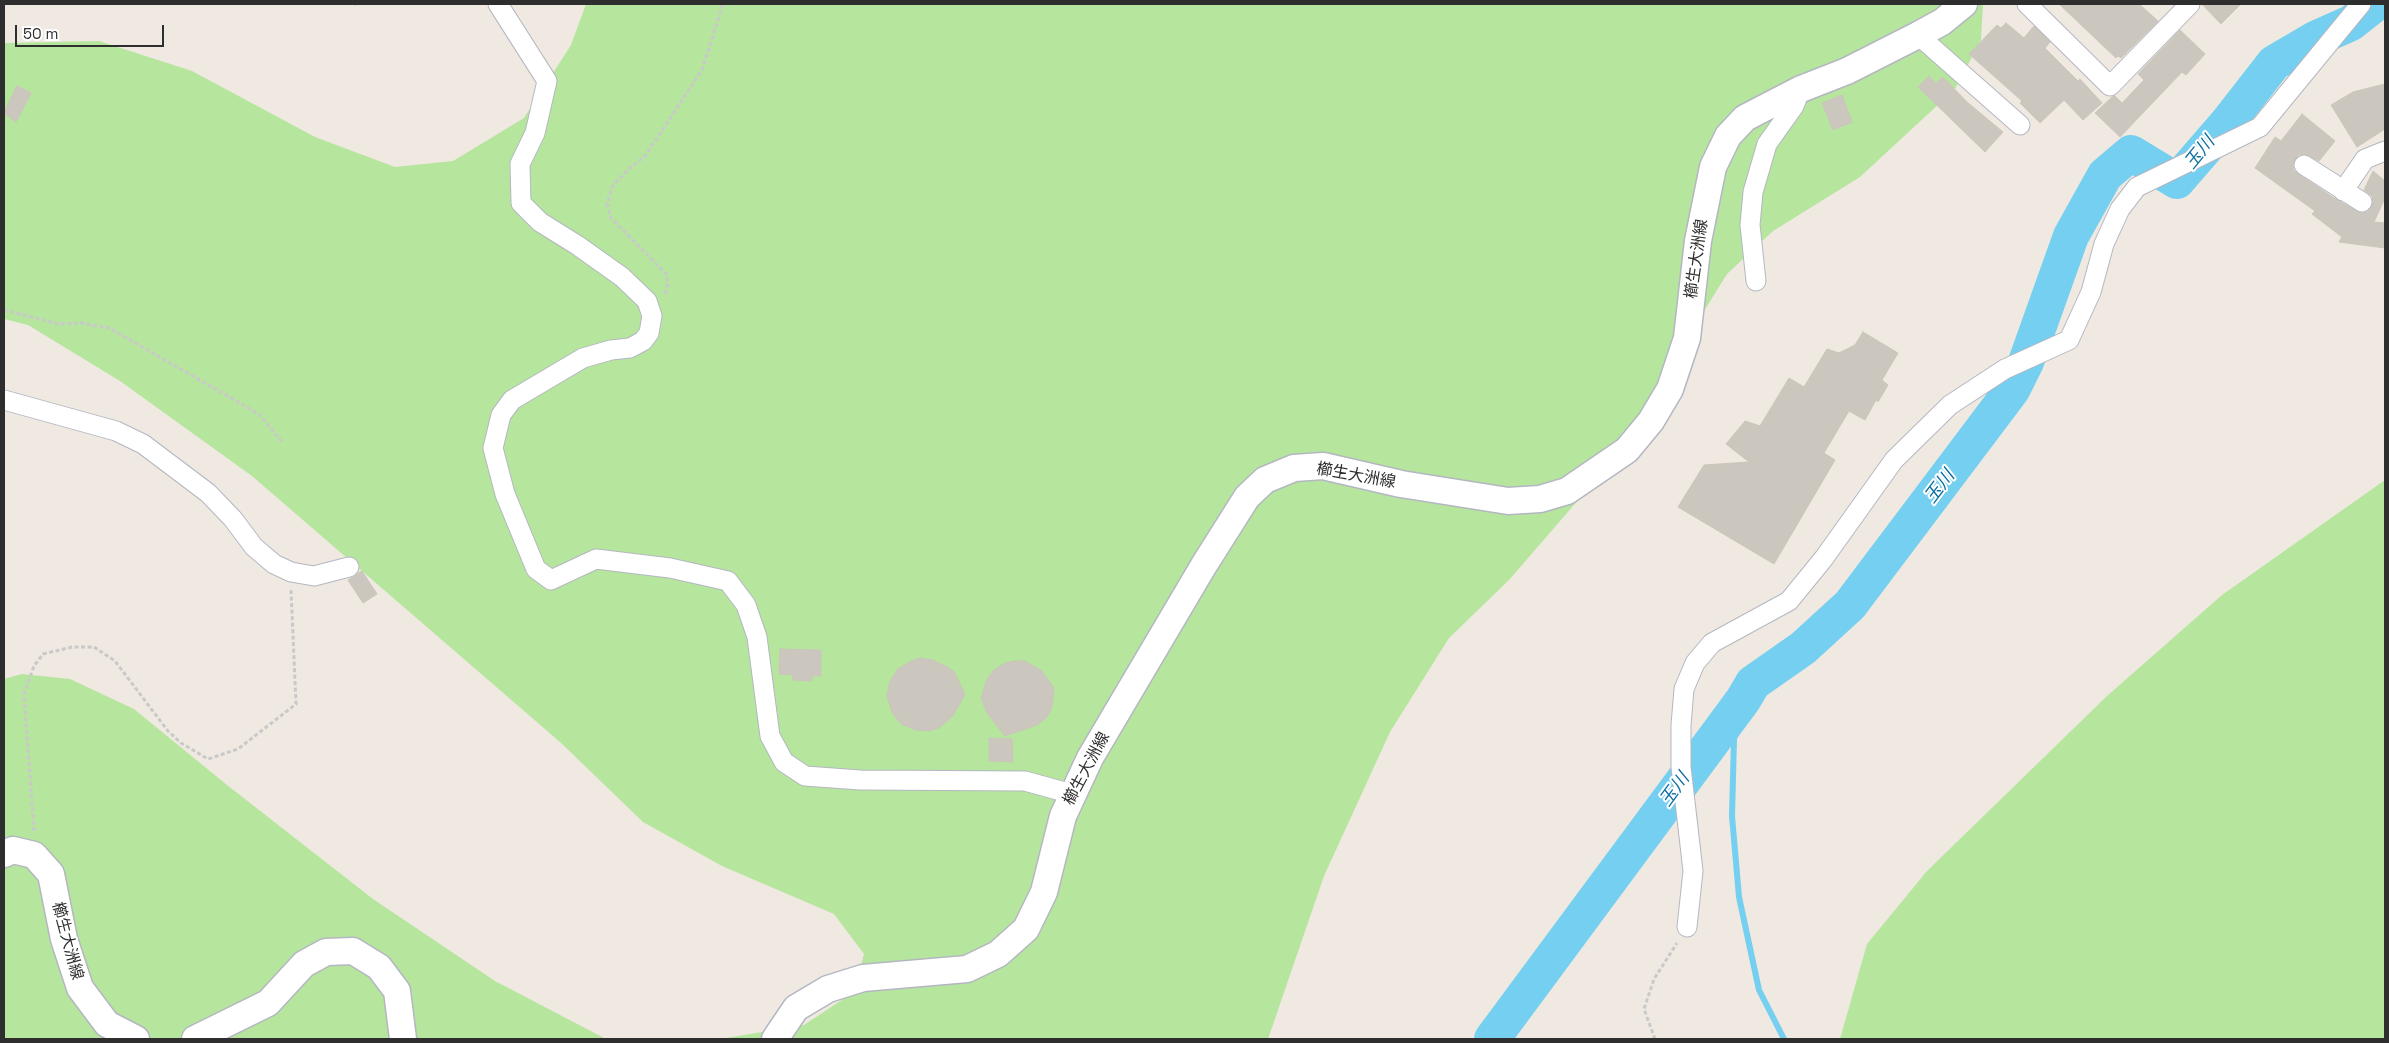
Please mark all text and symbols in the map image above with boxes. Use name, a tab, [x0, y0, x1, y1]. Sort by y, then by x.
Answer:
scale bar	[18, 15, 166, 47]
text: 50 m	[23, 24, 58, 43]
water label: 玉川	[2180, 132, 2220, 174]
street label: 櫛生大洲線	[1682, 218, 1712, 300]
street label: 櫛生大洲線	[1315, 460, 1397, 492]
water label: 玉川	[1921, 466, 1959, 508]
street label: 櫛生大洲線	[1060, 729, 1114, 809]
water label: 玉川	[1656, 769, 1694, 811]
street label: 櫛生大洲線	[47, 900, 87, 982]

